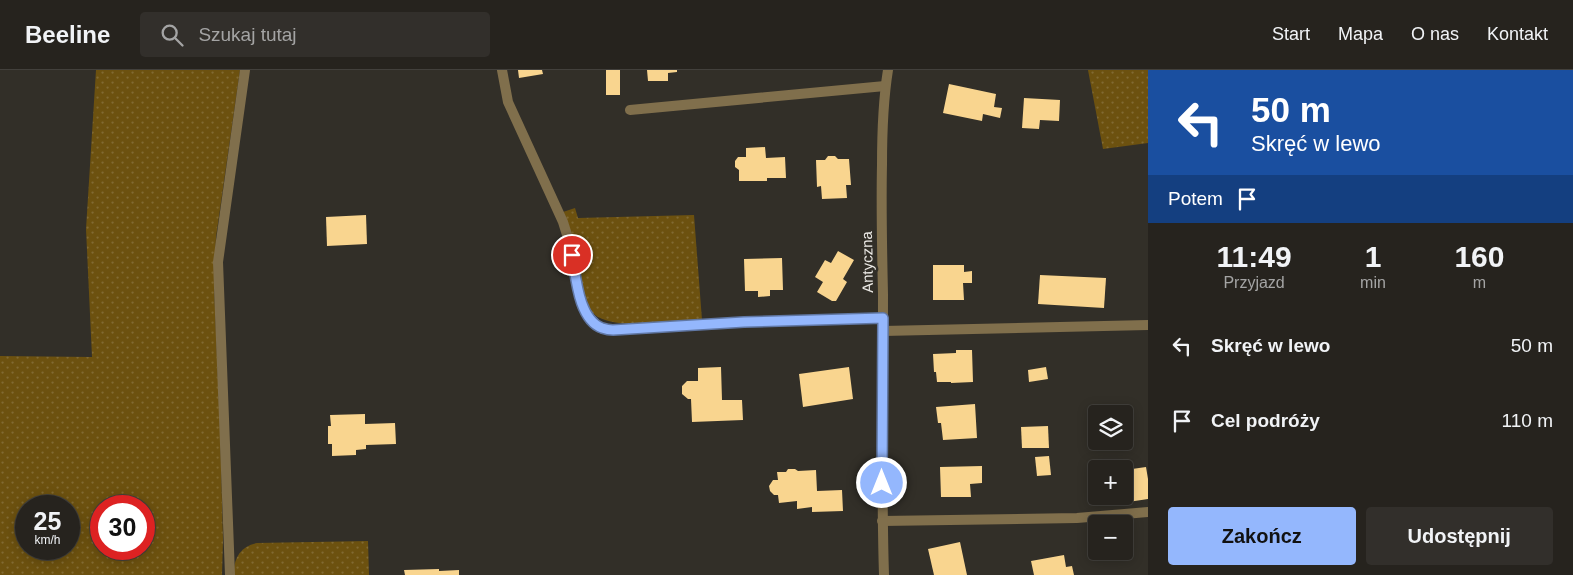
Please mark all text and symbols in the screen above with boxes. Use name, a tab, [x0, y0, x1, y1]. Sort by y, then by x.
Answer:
search box	[140, 12, 490, 57]
text: Beeline	[25, 21, 110, 48]
icon: search	[158, 21, 186, 49]
text: Szukaj tutaj	[198, 24, 297, 45]
text: Start	[1272, 24, 1310, 44]
text: Mapa	[1338, 24, 1383, 44]
text: O nas	[1411, 24, 1459, 44]
text: Kontakt	[1487, 24, 1548, 44]
icon: left	[1168, 90, 1233, 155]
text: 50 m	[1251, 90, 1331, 129]
text: Skręć w lewo	[1251, 131, 1381, 156]
icon: arrive	[1233, 185, 1261, 213]
text: Potem	[1168, 188, 1223, 209]
street label: Antyczna	[858, 230, 876, 293]
pin	[551, 234, 593, 276]
text: 11:49	[1217, 240, 1292, 273]
text: 1	[1365, 240, 1381, 273]
text: 160	[1454, 240, 1504, 273]
icon: arrive	[558, 241, 586, 269]
text: Przyjazd	[1223, 274, 1285, 291]
text: min	[1360, 274, 1386, 291]
text: m	[1473, 274, 1486, 291]
icon: left	[1168, 332, 1196, 360]
text: Skręć w lewo	[1211, 335, 1330, 356]
text: 50 m	[1511, 335, 1553, 356]
map controls	[1088, 405, 1133, 560]
button: layers	[1088, 405, 1133, 450]
icon: arrive	[1168, 407, 1196, 435]
text: Cel podróży	[1211, 410, 1320, 431]
text: 110 m	[1502, 410, 1553, 431]
position arrow	[855, 456, 907, 508]
button: +	[1088, 460, 1133, 505]
speed limit sign: 30	[90, 495, 155, 560]
text: 25	[34, 507, 61, 535]
button: Zakończ	[1168, 507, 1356, 565]
button: Udostępnij	[1366, 507, 1553, 565]
button: −	[1088, 515, 1133, 560]
text: km/h	[34, 533, 61, 547]

